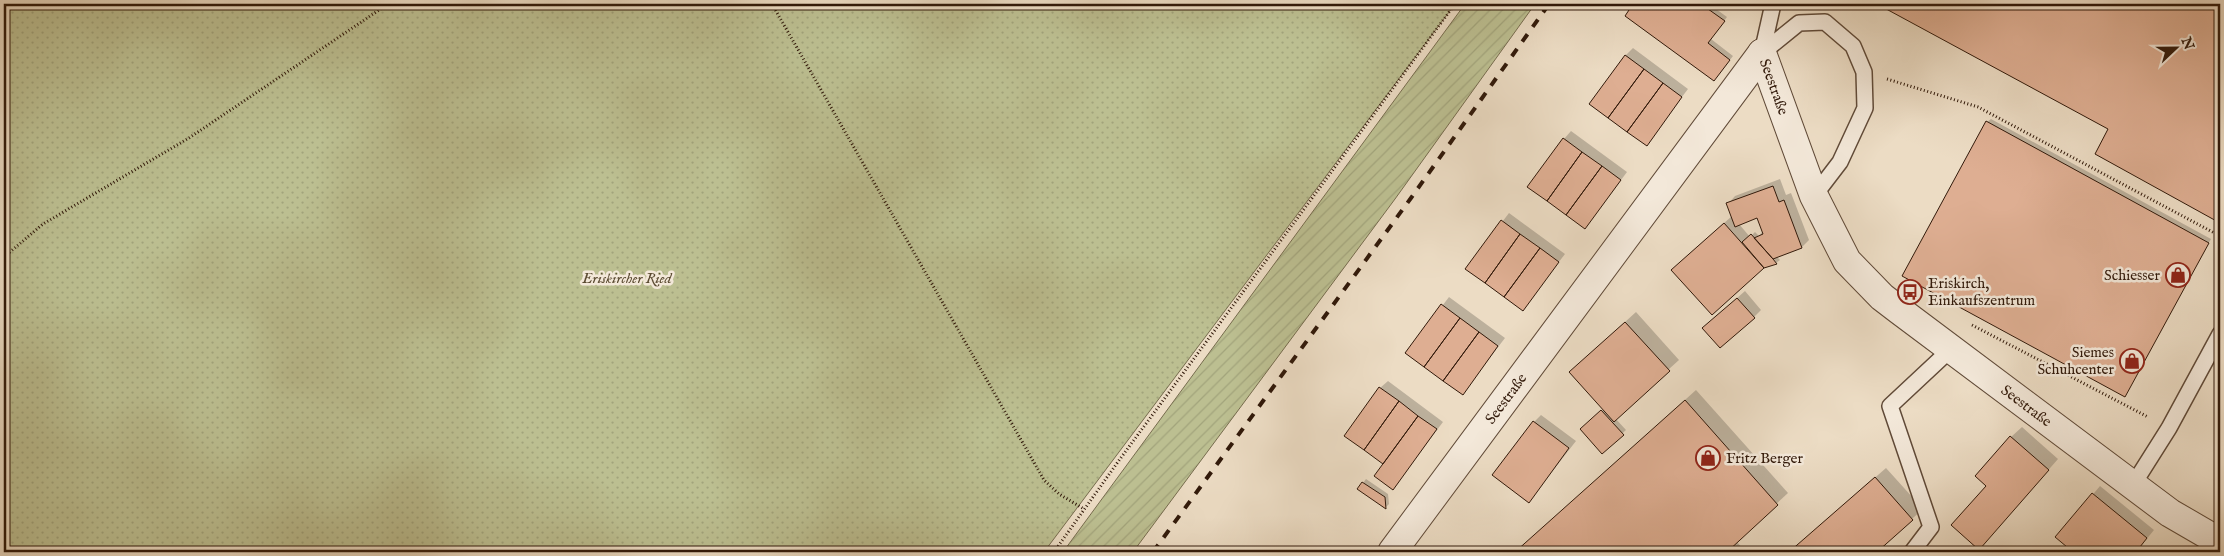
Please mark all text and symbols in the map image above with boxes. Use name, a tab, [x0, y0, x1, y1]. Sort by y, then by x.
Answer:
north arrow	[2152, 22, 2202, 72]
text: N	[2176, 34, 2198, 52]
street label: Seestraße	[1755, 56, 1793, 118]
shop icon: Schiesser	[2165, 262, 2191, 288]
place label: Schiesser	[2104, 266, 2160, 285]
park label: Eriskircher Ried	[581, 269, 673, 288]
place label: Eriskirch, Einkaufszentrum	[1928, 274, 2036, 310]
bus stop icon: Eriskirch, Einkaufszentrum	[1897, 279, 1923, 305]
place label: Siemes Schuhcenter	[2037, 343, 2114, 379]
shop icon: Siemes Schuhcenter	[2119, 348, 2145, 374]
street label: Seestraße	[1481, 369, 1531, 428]
street label: Seestraße	[1997, 380, 2056, 431]
shop icon: Fritz Berger	[1695, 445, 1721, 471]
place label: Fritz Berger	[1726, 449, 1804, 468]

